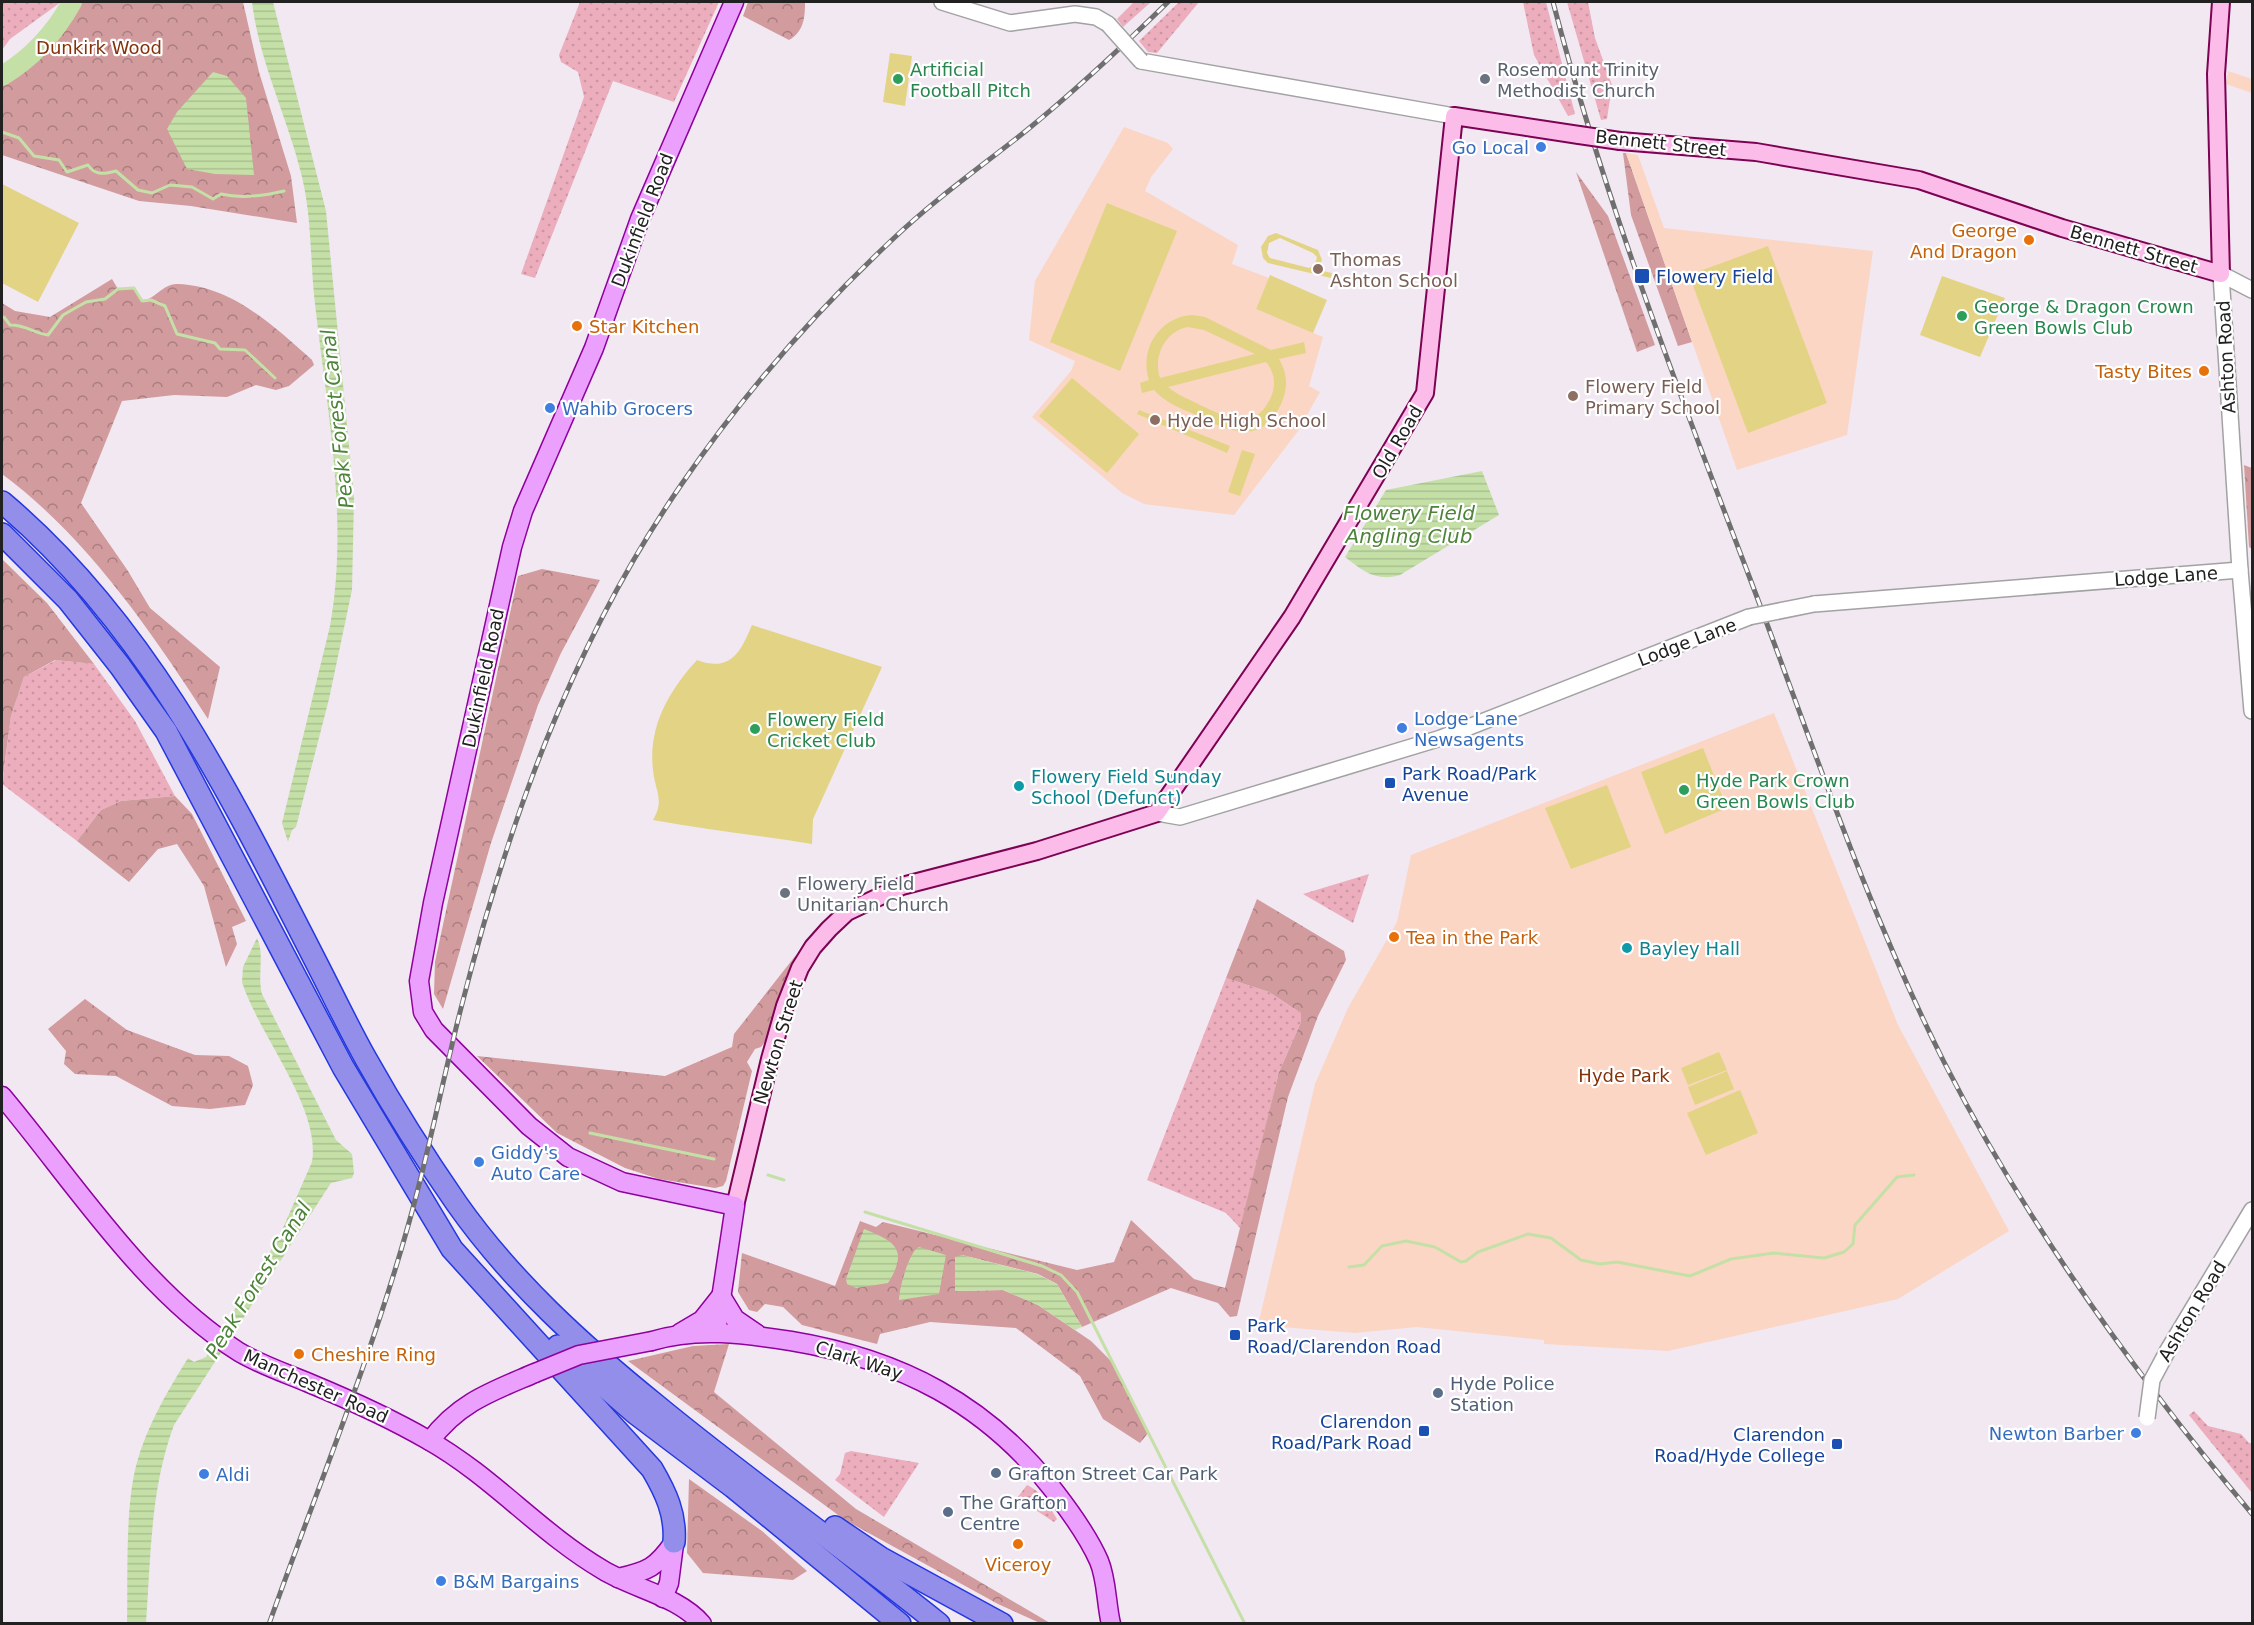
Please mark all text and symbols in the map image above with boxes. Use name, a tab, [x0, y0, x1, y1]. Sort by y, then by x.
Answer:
park label: Dunkirk Wood	[36, 37, 162, 58]
place label: Artificial Football Pitch	[910, 59, 1031, 101]
place label: Rosemount Trinity Methodist Church	[1497, 59, 1660, 101]
marker: Artificial Football Pitch	[891, 72, 905, 86]
marker: Rosemount Trinity Methodist Church	[1478, 72, 1492, 86]
street label: Bennett Street	[1594, 126, 1728, 160]
place label: Go Local	[1452, 137, 1529, 158]
marker: Go Local	[1534, 140, 1548, 154]
street label: Dukinfield Road	[607, 150, 677, 290]
place label: George And Dragon	[1910, 220, 2017, 262]
street label: Bennett Street	[2068, 221, 2200, 277]
marker: George And Dragon	[2022, 233, 2036, 247]
place label: Thomas Ashton School	[1329, 249, 1458, 291]
marker: Thomas Ashton School	[1311, 262, 1325, 276]
place label: Flowery Field	[1656, 266, 1773, 287]
marker: Flowery Field	[1633, 267, 1651, 285]
place label: George & Dragon Crown Green Bowls Club	[1974, 296, 2194, 338]
street label: Ashton Road	[2213, 300, 2239, 414]
marker: George & Dragon Crown Green Bowls Club	[1955, 309, 1969, 323]
place label: Star Kitchen	[589, 316, 699, 337]
marker: Star Kitchen	[570, 319, 584, 333]
water label: Peak Forest Canal	[316, 328, 358, 510]
place label: Tasty Bites	[2094, 361, 2192, 382]
marker: Tasty Bites	[2197, 364, 2211, 378]
place label: Flowery Field Primary School	[1585, 376, 1720, 418]
marker: Flowery Field Primary School	[1566, 389, 1580, 403]
place label: Wahib Grocers	[562, 398, 693, 419]
marker: Wahib Grocers	[543, 401, 557, 415]
street label: Old Road	[1368, 401, 1426, 483]
place label: Hyde High School	[1167, 410, 1326, 431]
marker: Hyde High School	[1148, 413, 1162, 427]
water label: Flowery Field Angling Club	[1343, 501, 1475, 548]
street label: Lodge Lane	[2113, 562, 2219, 590]
street label: Dukinfield Road	[458, 606, 508, 750]
street label: Lodge Lane	[1635, 614, 1739, 670]
place label: Lodge Lane Newsagents	[1414, 708, 1524, 750]
place label: Flowery Field Cricket Club	[767, 709, 884, 751]
marker: Lodge Lane Newsagents	[1395, 721, 1409, 735]
marker: Flowery Field Cricket Club	[748, 722, 762, 736]
place label: Park Road/Park Avenue	[1402, 763, 1537, 805]
place label: Flowery Field Sunday School (Defunct)	[1031, 766, 1222, 808]
place label: Hyde Park Crown Green Bowls Club	[1696, 770, 1855, 812]
marker: Park Road/Park Avenue	[1383, 776, 1397, 790]
marker: Flowery Field Sunday School (Defunct)	[1012, 779, 1026, 793]
marker: Hyde Park Crown Green Bowls Club	[1677, 783, 1691, 797]
place label: Flowery Field Unitarian Church	[797, 873, 949, 915]
marker: Flowery Field Unitarian Church	[778, 886, 792, 900]
place label: Tea in the Park	[1405, 927, 1539, 948]
marker: Tea in the Park	[1387, 930, 1401, 944]
place label: Bayley Hall	[1639, 938, 1740, 959]
marker: Bayley Hall	[1620, 941, 1634, 955]
street label: Newton Street	[749, 977, 807, 1107]
park label: Hyde Park	[1578, 1065, 1670, 1086]
place label: Giddy's Auto Care	[491, 1142, 580, 1184]
marker: Giddy's Auto Care	[472, 1155, 486, 1169]
water label: Peak Forest Canal	[200, 1197, 316, 1363]
street label: Ashton Road	[2154, 1257, 2230, 1365]
place label: Park Road/Clarendon Road	[1247, 1315, 1441, 1357]
marker: Park Road/Clarendon Road	[1228, 1328, 1242, 1342]
street label: Clark Way	[813, 1336, 906, 1384]
place label: Cheshire Ring	[311, 1344, 436, 1365]
street label: Manchester Road	[240, 1345, 392, 1427]
marker: Cheshire Ring	[292, 1347, 306, 1361]
place label: Hyde Police Station	[1450, 1373, 1555, 1415]
marker: Hyde Police Station	[1431, 1386, 1445, 1400]
place label: Clarendon Road/Park Road	[1271, 1411, 1412, 1453]
place label: Newton Barber	[1989, 1423, 2125, 1444]
marker: Clarendon Road/Park Road	[1417, 1424, 1431, 1438]
place label: Clarendon Road/Hyde College	[1654, 1424, 1825, 1466]
marker: Newton Barber	[2129, 1426, 2143, 1440]
marker: Clarendon Road/Hyde College	[1830, 1437, 1844, 1451]
place label: Grafton Street Car Park	[1008, 1463, 1218, 1484]
place label: Aldi	[216, 1464, 250, 1485]
marker: Grafton Street Car Park	[989, 1466, 1003, 1480]
marker: Aldi	[197, 1467, 211, 1481]
place label: The Grafton Centre	[959, 1492, 1067, 1534]
marker: The Grafton Centre	[941, 1505, 955, 1519]
marker: Viceroy	[1011, 1537, 1025, 1551]
place label: Viceroy	[985, 1554, 1052, 1575]
place label: B&M Bargains	[453, 1571, 579, 1592]
marker: B&M Bargains	[434, 1574, 448, 1588]

